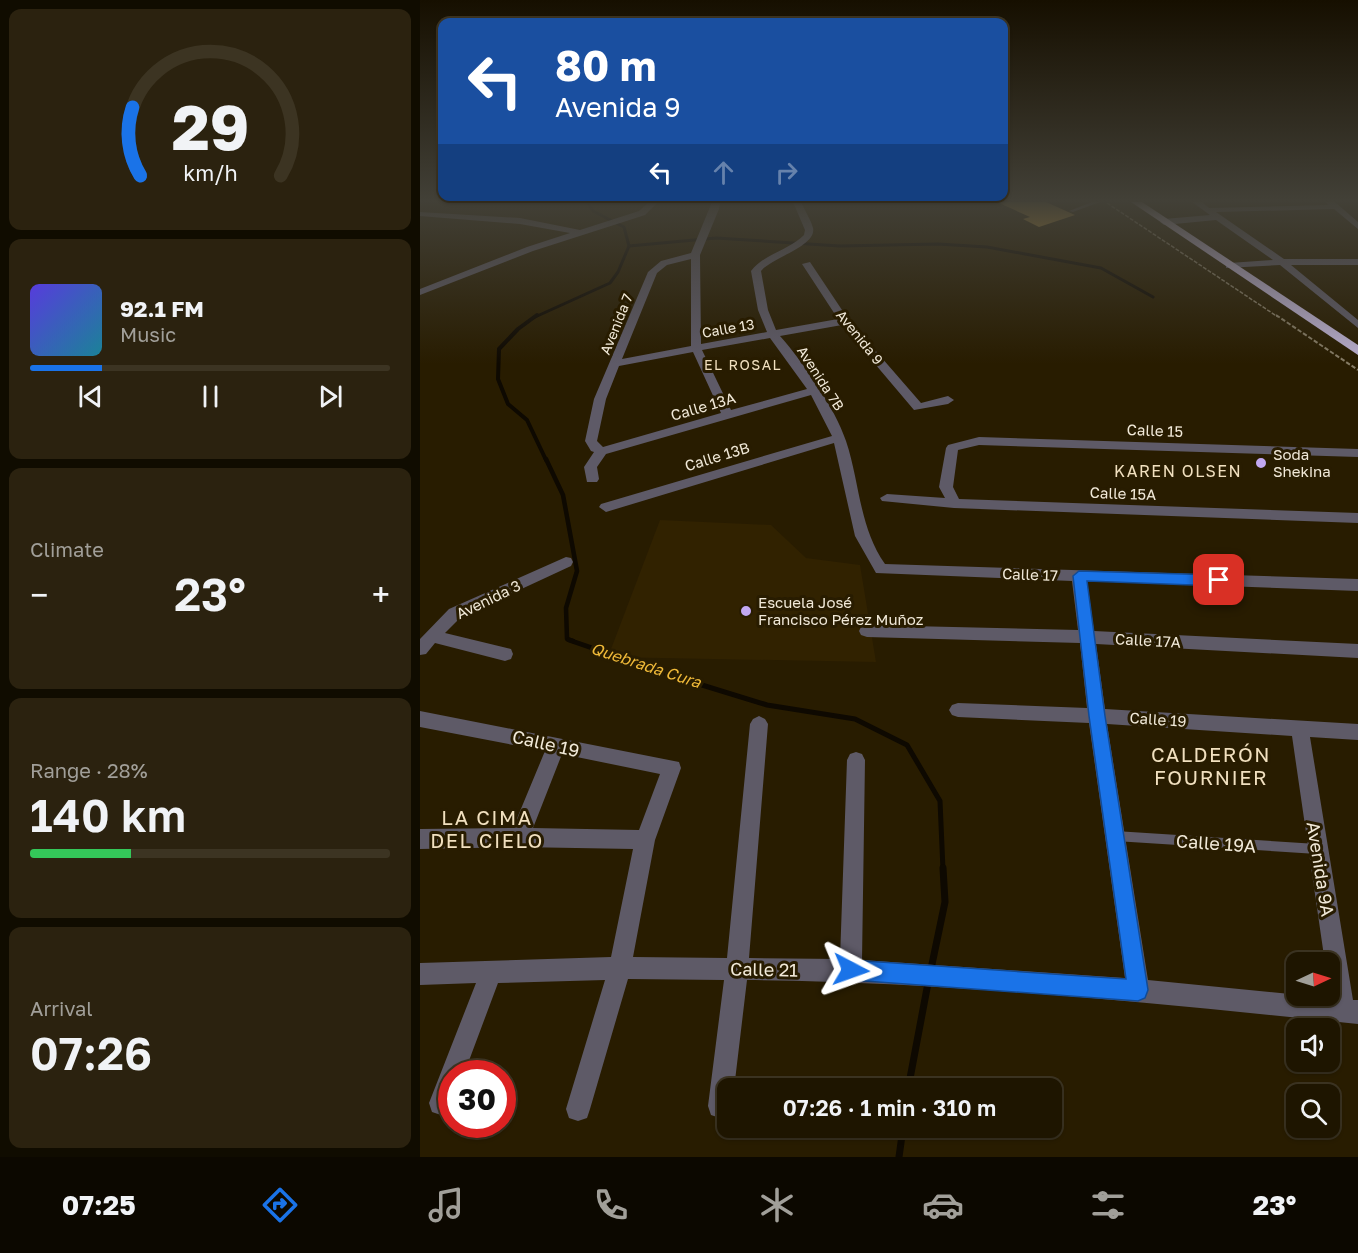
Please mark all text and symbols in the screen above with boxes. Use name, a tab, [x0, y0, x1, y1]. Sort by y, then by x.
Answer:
text: 80 m	[555, 40, 656, 90]
icon: left	[456, 42, 534, 120]
text: 29	[171, 89, 249, 164]
text: Avenida 9	[555, 91, 681, 123]
icon: left	[644, 156, 677, 189]
icon: ahead	[707, 156, 740, 189]
icon: right	[770, 156, 803, 189]
text: km/h	[183, 161, 237, 187]
street label: Avenida 7	[596, 291, 636, 357]
text: 92.1 FM	[120, 295, 204, 322]
street label: Avenida 9	[833, 306, 887, 368]
street label: Calle 13	[700, 315, 756, 341]
text: Music	[120, 322, 176, 346]
street label: Avenida 7B	[794, 343, 848, 413]
district label: EL ROSAL	[704, 356, 782, 373]
icon: previous	[74, 380, 107, 413]
icon: pause	[194, 380, 227, 413]
icon: next	[314, 380, 347, 413]
street label: Calle 13A	[668, 388, 738, 424]
street label: Calle 15	[1126, 420, 1184, 440]
street label: Calle 13B	[682, 438, 752, 474]
place label: Soda Shekina	[1273, 445, 1331, 480]
marker: Soda Shekina	[1254, 456, 1268, 470]
district label: KAREN OLSEN	[1114, 461, 1242, 481]
street label: Calle 15A	[1089, 483, 1157, 503]
text: Climate	[30, 537, 104, 561]
pin	[1193, 554, 1244, 605]
icon: arrive	[1202, 563, 1235, 596]
street label: Calle 17	[1002, 564, 1058, 584]
text: 23°	[174, 567, 246, 621]
text: −	[30, 575, 48, 614]
text: +	[372, 575, 390, 614]
street label: Avenida 3	[453, 576, 523, 622]
place label: Escuela José Francisco Pérez Muñoz	[758, 593, 924, 628]
marker: Escuela José Francisco Pérez Muñoz	[739, 604, 753, 618]
street label: Calle 17A	[1115, 629, 1181, 651]
water label: Quebrada Cura	[589, 638, 704, 692]
street label: Calle 19	[1129, 708, 1187, 730]
street label: Calle 19	[510, 725, 582, 761]
district label: CALDERÓN FOURNIER	[1151, 742, 1271, 789]
text: Range · 28%	[30, 758, 148, 782]
text: 140 km	[30, 788, 186, 842]
district label: LA CIMA DEL CIELO	[430, 805, 544, 852]
street label: Avenida 9A	[1303, 820, 1339, 918]
street label: Calle 19A	[1175, 829, 1257, 857]
position arrow	[819, 938, 883, 1002]
north arrow	[1286, 952, 1340, 1006]
map controls	[1286, 952, 1340, 1138]
street label: Calle 21	[730, 957, 798, 981]
text: Arrival	[30, 996, 93, 1020]
button: sound	[1286, 1018, 1340, 1072]
text: 07:26	[30, 1026, 152, 1080]
speed limit sign: 30	[438, 1060, 516, 1138]
button: search	[1286, 1084, 1340, 1138]
text: 07:26 · 1 min · 310 m	[783, 1094, 996, 1121]
icon: directions	[259, 1184, 301, 1226]
icon: music	[425, 1184, 467, 1226]
icon: phone	[590, 1184, 632, 1226]
icon: climate	[756, 1184, 798, 1226]
icon: car	[922, 1184, 964, 1226]
icon: filters	[1087, 1184, 1129, 1226]
text: 07:25	[62, 1189, 136, 1221]
text: 23°	[1253, 1189, 1296, 1221]

